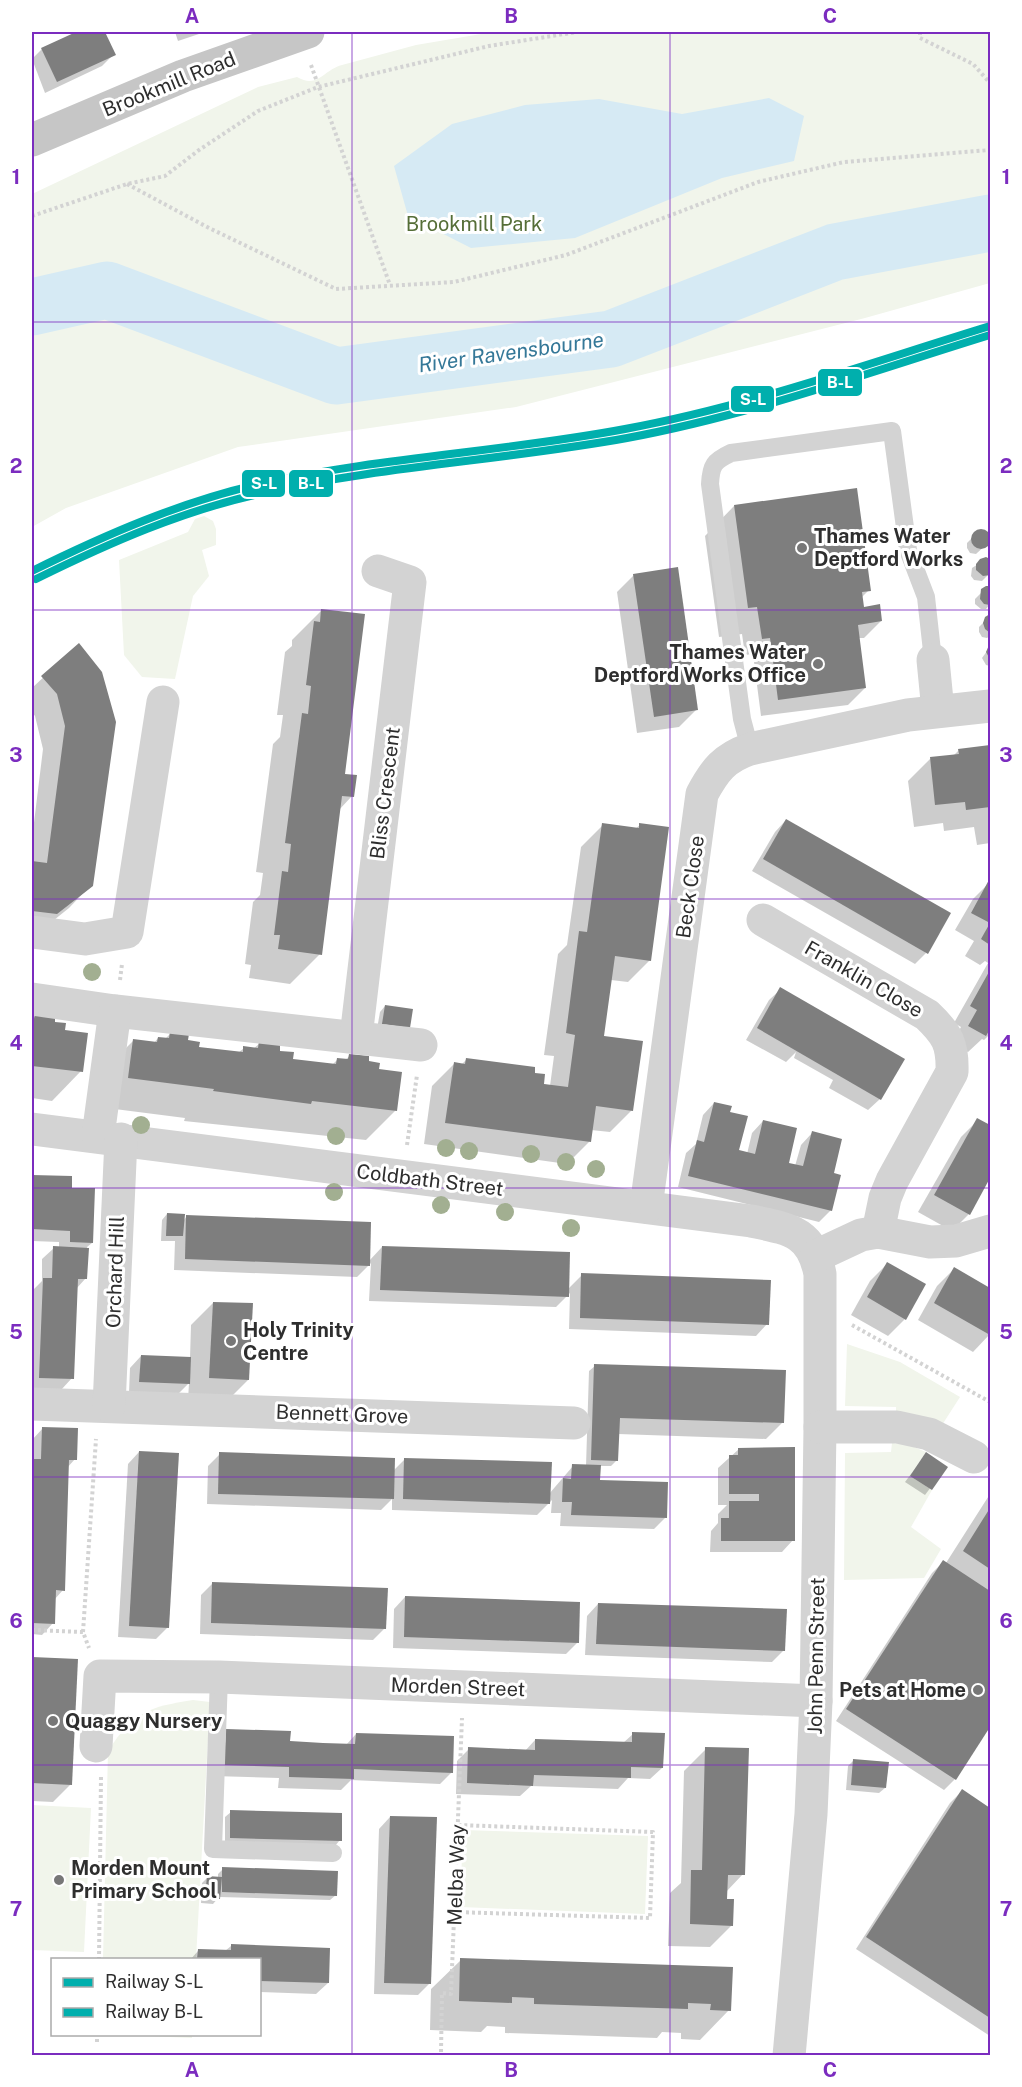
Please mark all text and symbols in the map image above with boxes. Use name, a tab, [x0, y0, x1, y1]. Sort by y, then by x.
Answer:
text: A	[185, 4, 199, 28]
text: B	[504, 4, 518, 28]
text: C	[823, 4, 837, 28]
street label: Brookmill Road	[99, 46, 239, 122]
text: 1	[12, 165, 20, 189]
text: 1	[1002, 165, 1010, 189]
park label: Brookmill Park	[406, 212, 542, 236]
water label: River Ravensbourne	[417, 327, 605, 377]
line badge: B-L	[817, 368, 863, 397]
text: B-L	[827, 373, 853, 392]
line badge: S-L	[730, 385, 775, 413]
text: S-L	[740, 390, 766, 409]
text: 2	[10, 454, 22, 478]
text: 2	[1000, 454, 1012, 478]
line badge: S-L	[241, 469, 286, 498]
line badge: B-L	[288, 469, 334, 498]
text: S-L	[251, 474, 277, 493]
text: B-L	[298, 474, 324, 493]
place label: Thames Water Deptford Works	[814, 524, 963, 571]
marker: Thames Water Deptford Works	[795, 541, 809, 555]
place label: Thames Water Deptford Works Office	[594, 640, 806, 687]
marker: Thames Water Deptford Works Office	[811, 657, 825, 671]
street label: Bliss Crescent	[365, 725, 405, 861]
text: 3	[9, 743, 23, 767]
text: 3	[999, 743, 1013, 767]
street label: Beck Close	[671, 834, 709, 940]
street label: Franklin Close	[801, 935, 927, 1023]
text: 4	[9, 1031, 23, 1055]
text: 4	[999, 1031, 1013, 1055]
street label: Coldbath Street	[355, 1159, 505, 1201]
street label: Orchard Hill	[101, 1216, 129, 1328]
place label: Holy Trinity Centre	[243, 1318, 354, 1365]
text: 5	[9, 1320, 23, 1344]
text: 5	[999, 1320, 1013, 1344]
marker: Holy Trinity Centre	[224, 1334, 238, 1348]
street label: Bennett Grove	[275, 1400, 409, 1428]
street label: John Penn Street	[803, 1577, 829, 1735]
text: 6	[9, 1609, 23, 1633]
text: 6	[999, 1609, 1013, 1633]
street label: Morden Street	[390, 1673, 526, 1701]
place label: Pets at Home	[839, 1678, 966, 1702]
marker: Pets at Home	[971, 1683, 985, 1697]
place label: Quaggy Nursery	[65, 1709, 222, 1733]
marker: Quaggy Nursery	[46, 1714, 60, 1728]
street label: Melba Way	[442, 1823, 470, 1926]
place label: Morden Mount Primary School	[71, 1856, 217, 1903]
marker: Morden Mount Primary School	[52, 1873, 66, 1887]
text: 7	[10, 1897, 22, 1921]
text: 7	[1000, 1897, 1012, 1921]
legend	[51, 1958, 261, 2036]
text: Railway S-L	[105, 1971, 203, 1992]
text: Railway B-L	[105, 2001, 203, 2022]
text: A	[185, 2058, 199, 2082]
text: B	[504, 2058, 518, 2082]
text: C	[823, 2058, 837, 2082]

